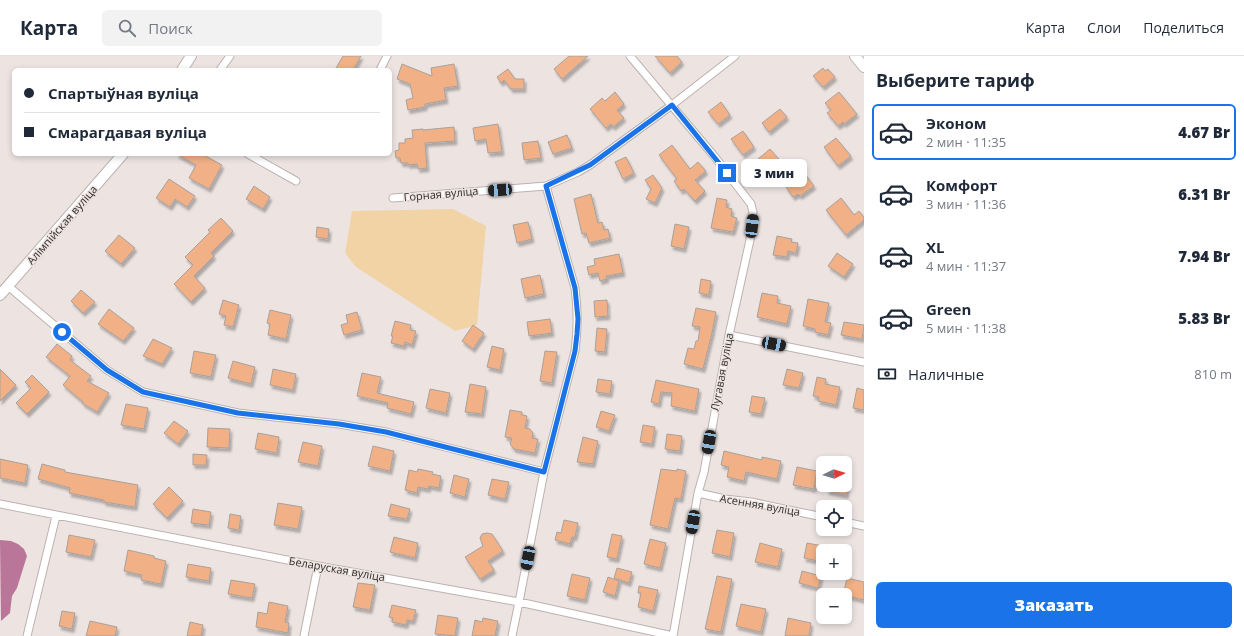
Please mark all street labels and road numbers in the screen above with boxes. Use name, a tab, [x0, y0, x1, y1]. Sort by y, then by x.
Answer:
street label: Алімпійская вуліца	[23, 182, 100, 268]
street label: Горная вуліца	[403, 183, 479, 204]
street label: Лугавая вуліца	[707, 332, 736, 412]
street label: Асенняя вуліца	[719, 490, 801, 519]
street label: Беларуская вуліца	[288, 553, 386, 584]

